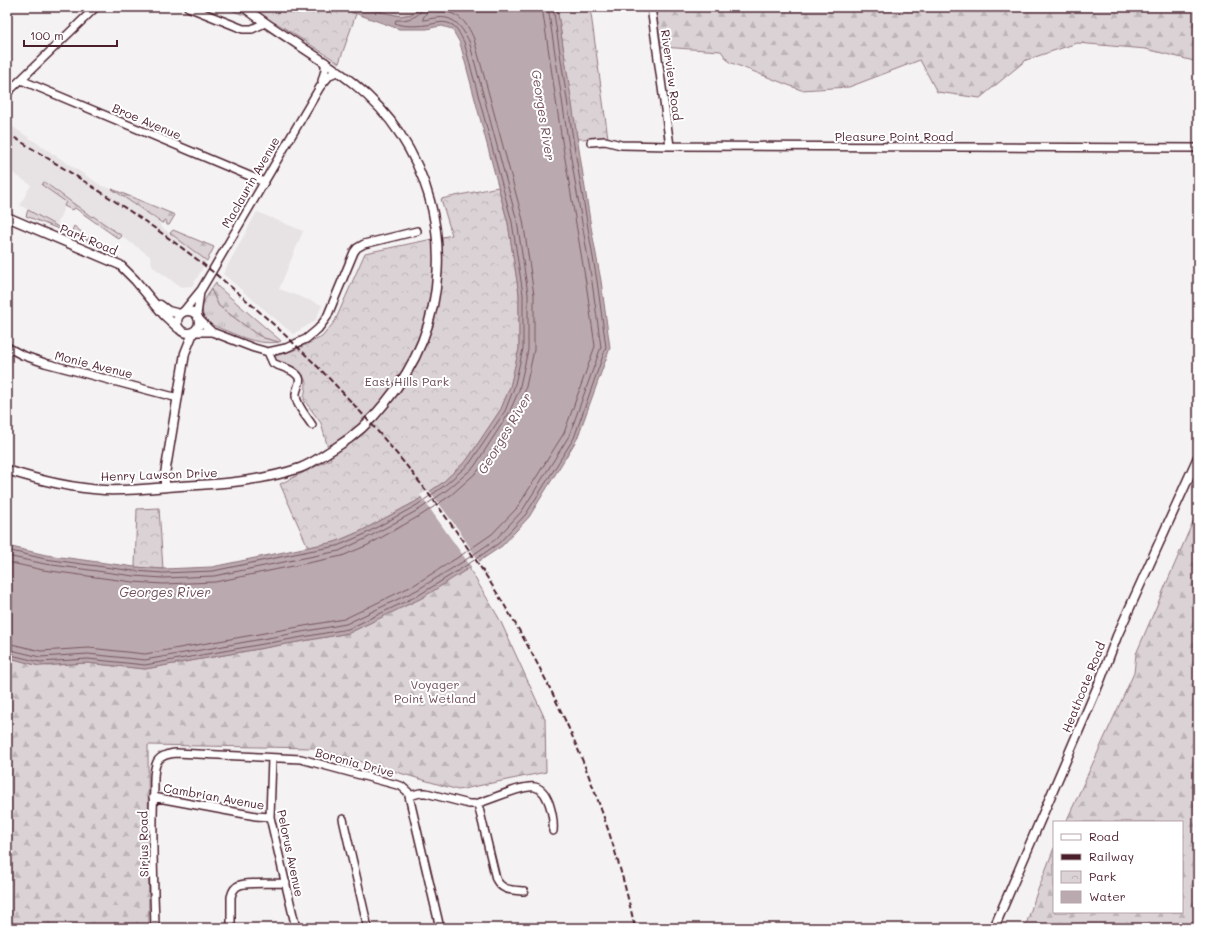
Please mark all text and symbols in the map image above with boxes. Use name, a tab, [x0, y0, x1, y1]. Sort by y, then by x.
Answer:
scale bar	[24, 22, 117, 48]
text: 100 m	[30, 27, 64, 43]
street label: Riverview Road	[658, 28, 686, 122]
water label: Georges River	[528, 68, 560, 162]
street label: Broe Avenue	[110, 99, 184, 143]
street label: Pleasure Point Road	[835, 128, 954, 144]
street label: Maclaurin Avenue	[217, 133, 283, 231]
street label: Park Road	[58, 220, 121, 258]
street label: Monie Avenue	[53, 347, 135, 381]
park label: East Hills Park	[365, 373, 449, 389]
water label: Georges River	[473, 389, 535, 477]
street label: Henry Lawson Drive	[100, 464, 218, 484]
water label: Georges River	[119, 583, 211, 600]
street label: Heathcote Road	[1058, 639, 1109, 735]
park label: Voyager Point Wetland	[394, 676, 476, 706]
street label: Boronia Drive	[314, 744, 396, 780]
street label: Cambrian Avenue	[162, 779, 266, 813]
street label: Pelorus Avenue	[274, 808, 308, 898]
street label: Sirius Road	[134, 810, 152, 877]
legend	[1053, 821, 1183, 913]
text: Road	[1089, 828, 1119, 844]
text: Railway	[1089, 848, 1134, 864]
text: Park	[1089, 868, 1116, 884]
text: Water	[1089, 888, 1126, 904]

